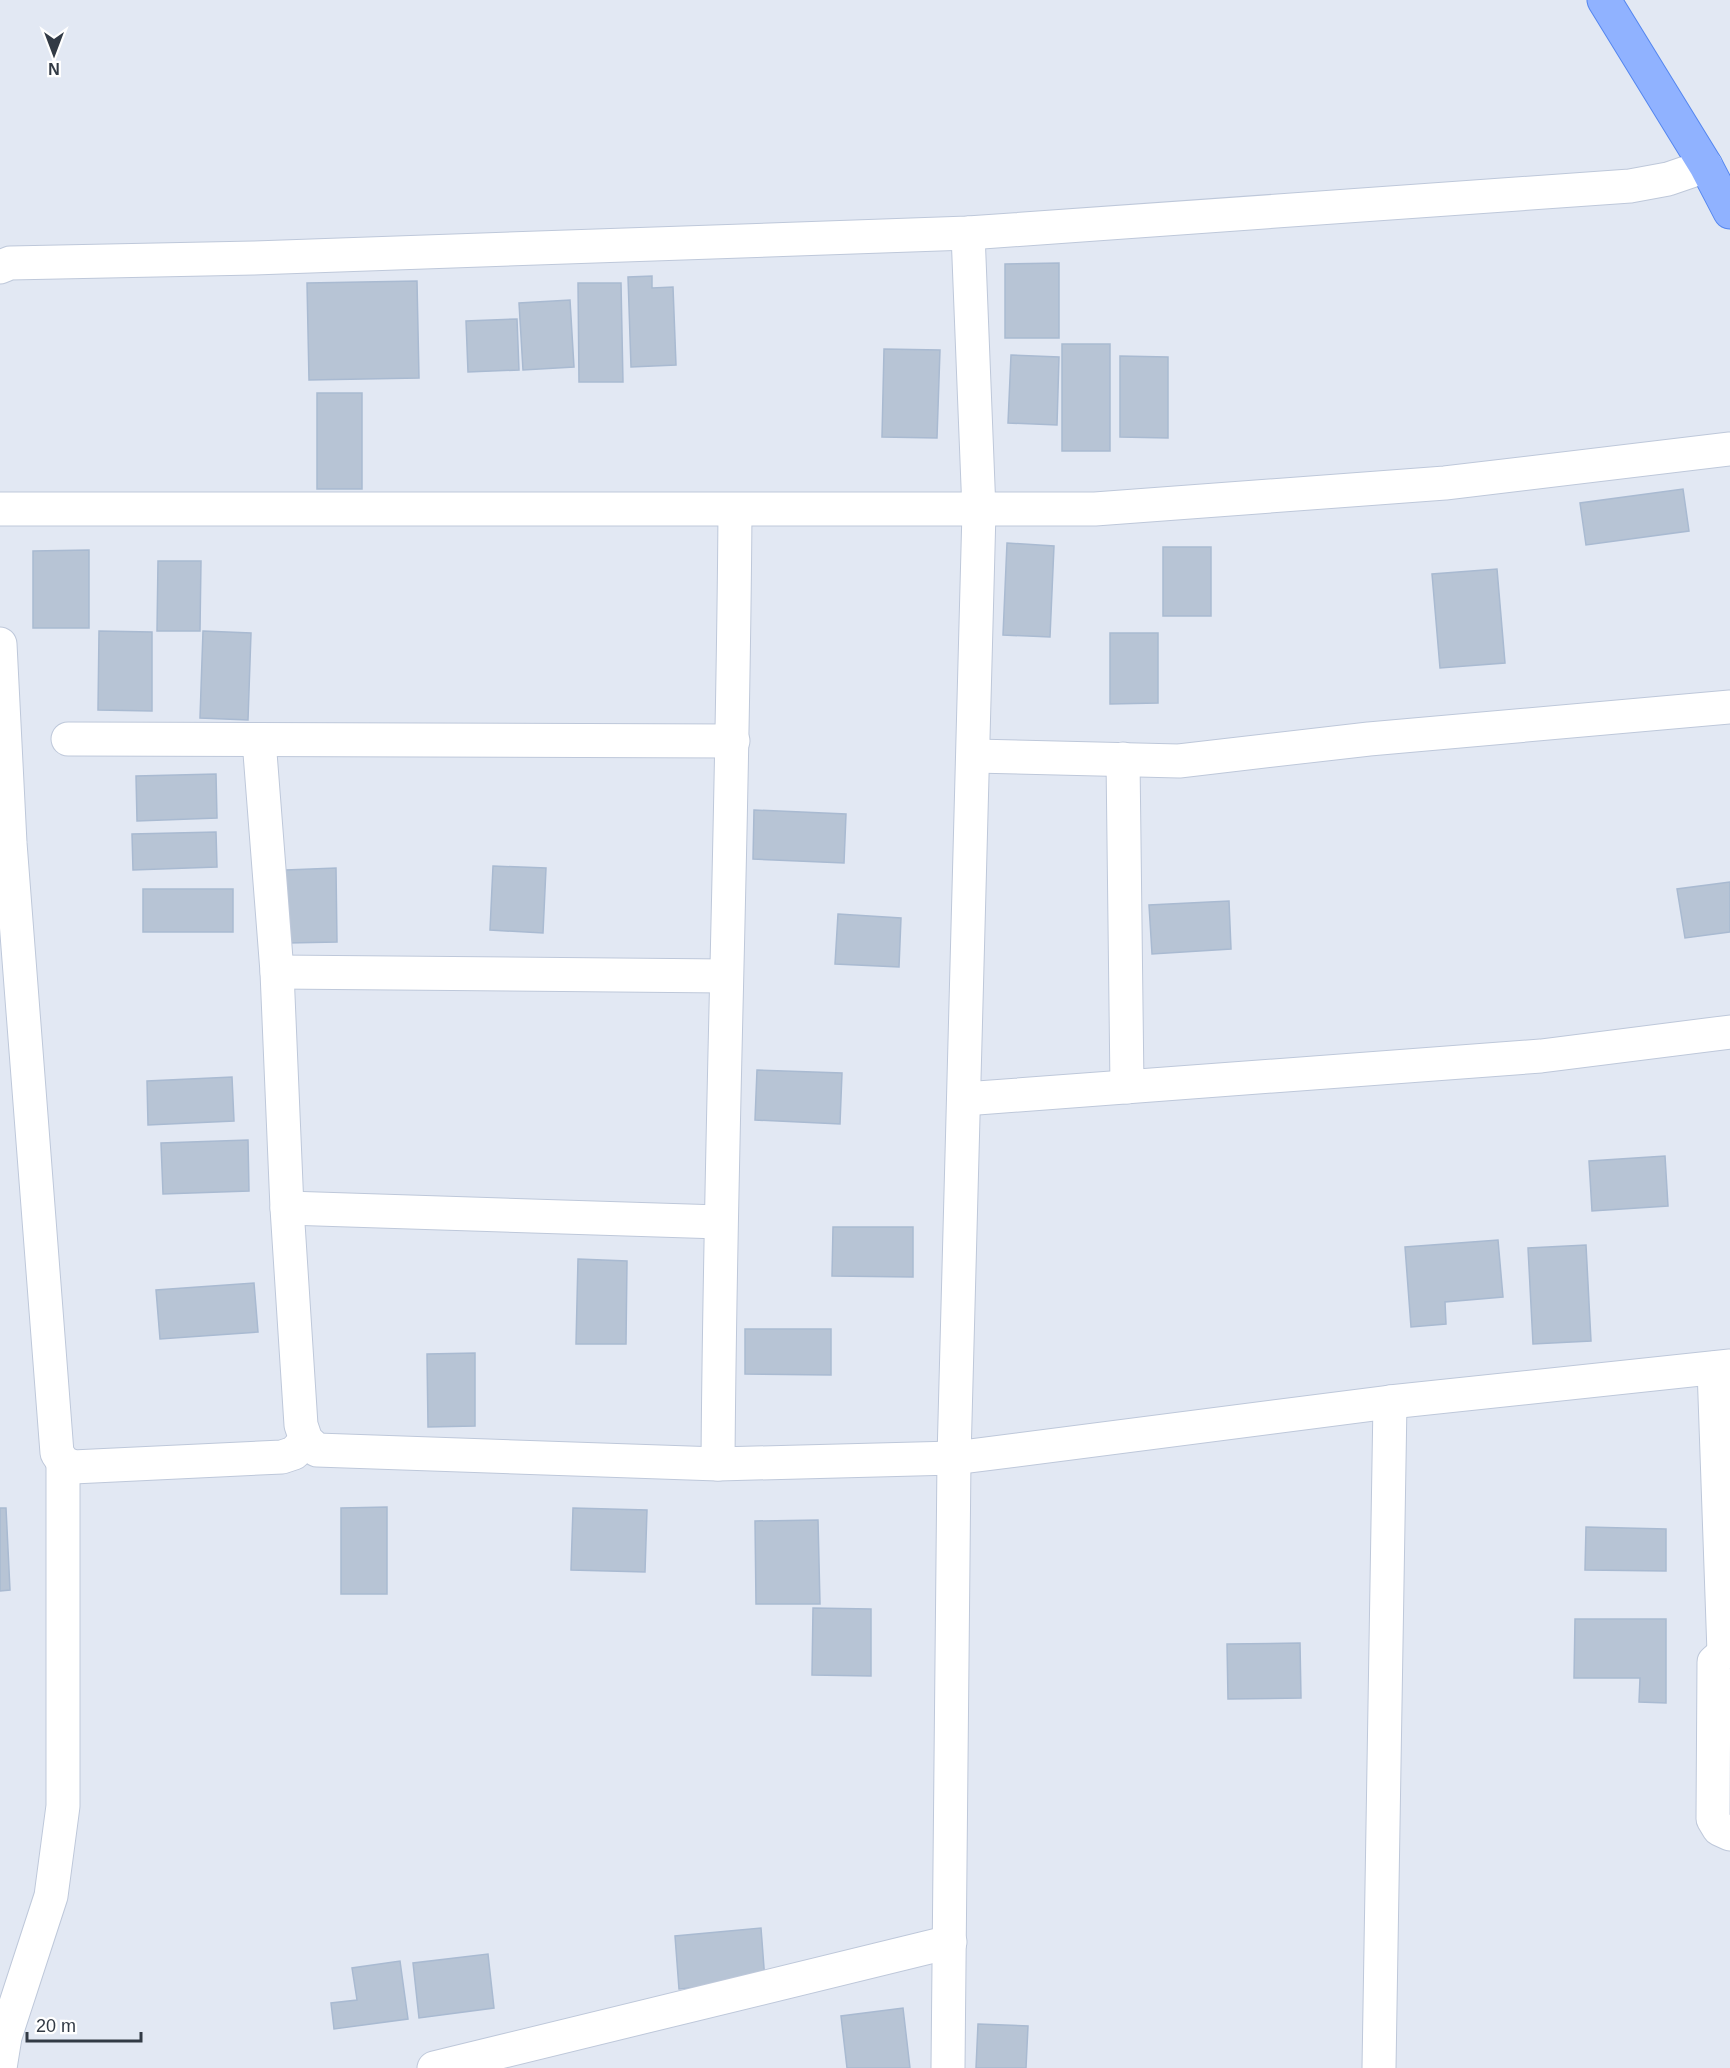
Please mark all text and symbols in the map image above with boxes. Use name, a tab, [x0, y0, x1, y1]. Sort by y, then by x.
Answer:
north arrow	[24, 24, 84, 84]
text: N	[48, 60, 60, 77]
scale bar	[27, 2005, 141, 2043]
text: 20 m	[36, 2016, 76, 2036]

